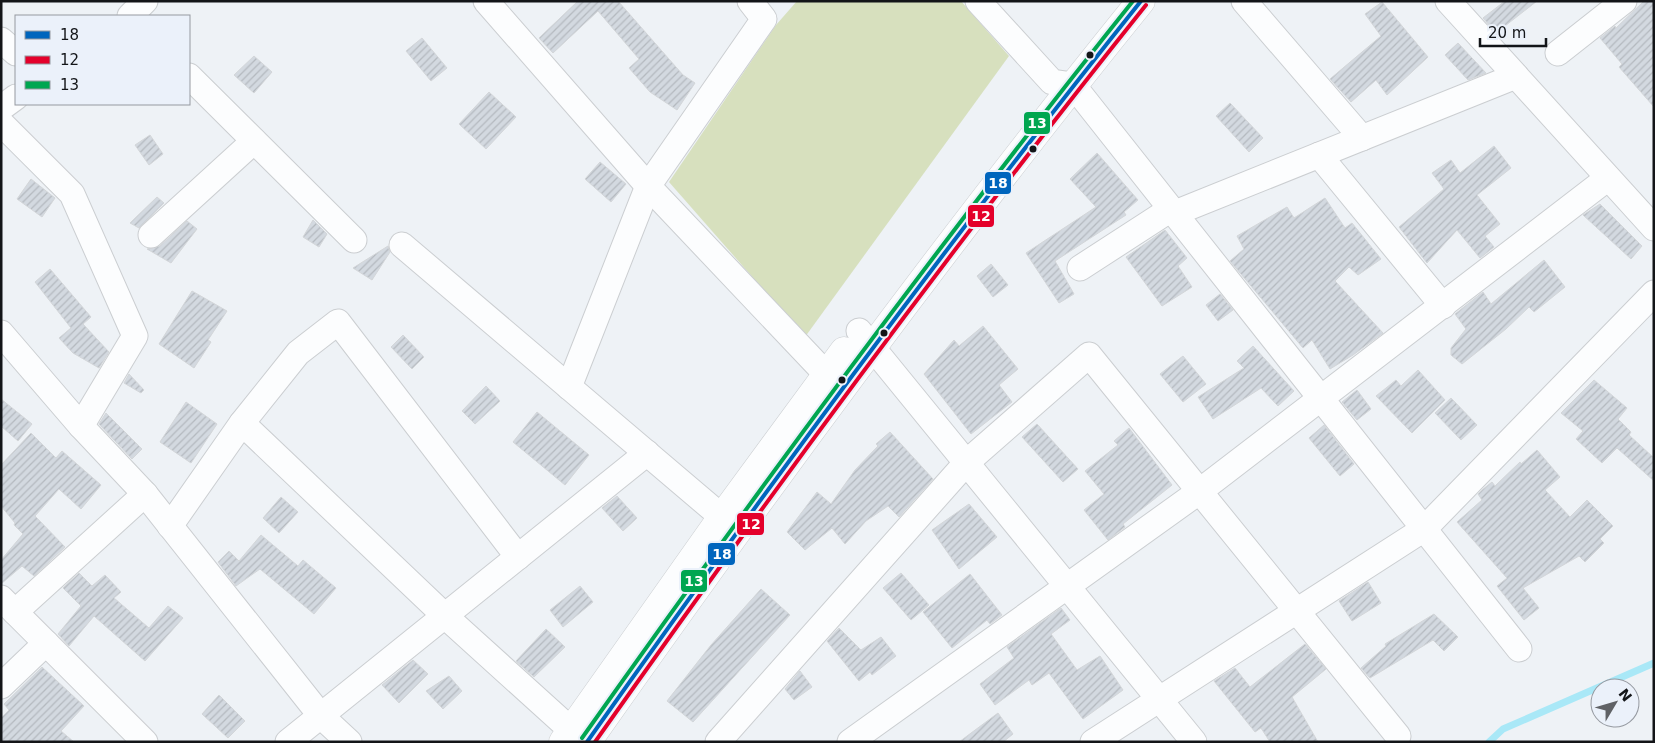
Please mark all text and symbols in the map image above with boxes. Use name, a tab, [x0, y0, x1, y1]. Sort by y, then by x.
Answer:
legend	[15, 15, 190, 105]
scale bar	[1480, 15, 1546, 47]
text: 20 m	[1488, 24, 1526, 42]
text: 18	[60, 26, 79, 44]
unlabelled marker	[1085, 50, 1095, 60]
text: 12	[60, 51, 79, 69]
text: 13	[60, 76, 79, 94]
line badge: 13	[1023, 111, 1051, 135]
text: 13	[1027, 115, 1047, 131]
unlabelled marker	[1028, 144, 1038, 154]
line badge: 18	[984, 171, 1012, 195]
text: 18	[988, 175, 1008, 191]
line badge: 12	[967, 204, 995, 228]
text: 12	[971, 208, 991, 224]
unlabelled marker	[879, 328, 889, 338]
unlabelled marker	[837, 375, 847, 385]
line badge: 12	[736, 512, 765, 536]
text: 12	[741, 516, 761, 532]
line badge: 18	[707, 542, 736, 566]
text: 18	[712, 546, 732, 562]
line badge: 13	[680, 569, 708, 593]
text: 13	[684, 573, 704, 589]
north arrow	[1590, 678, 1640, 728]
text: N	[1615, 685, 1635, 705]

